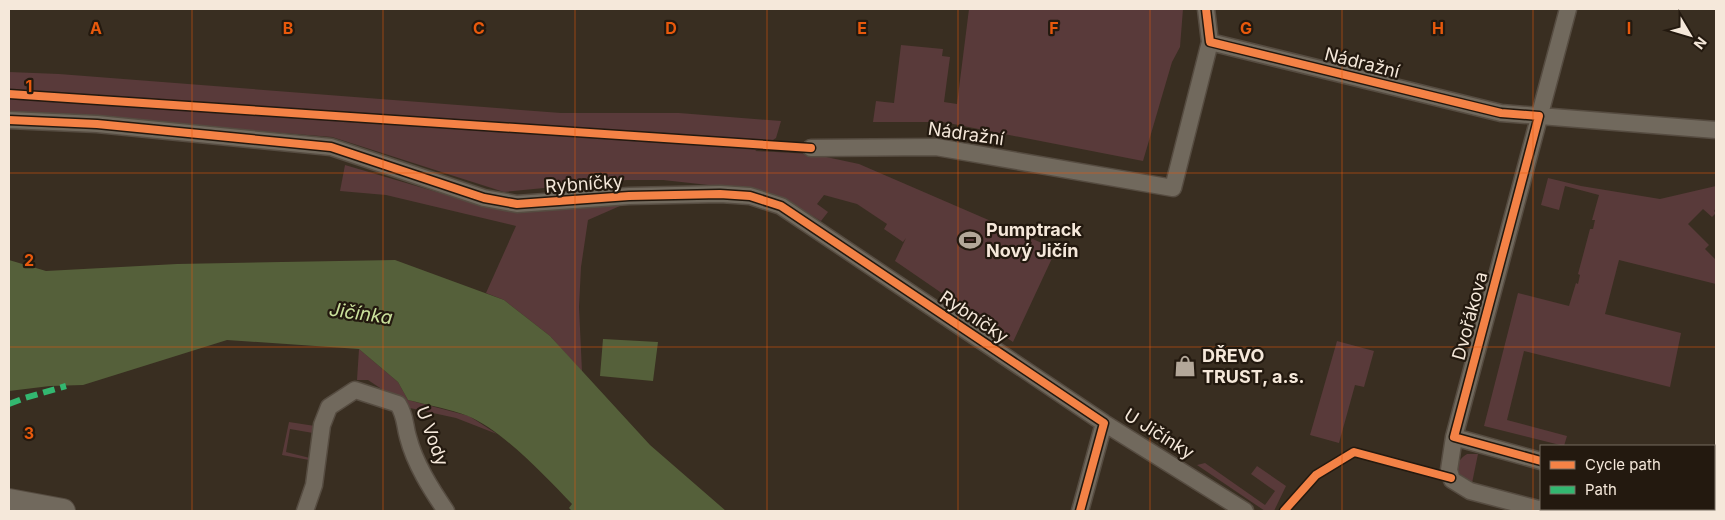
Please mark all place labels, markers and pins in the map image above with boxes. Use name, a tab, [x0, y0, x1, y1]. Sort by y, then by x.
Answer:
place label: Pumptrack Nový Jičín	[986, 219, 1082, 261]
sports icon: Pumptrack Nový Jičín	[957, 227, 983, 253]
place label: DŘEVO TRUST, a.s.	[1202, 345, 1304, 387]
shop icon: DŘEVO TRUST, a.s.	[1172, 353, 1198, 379]

